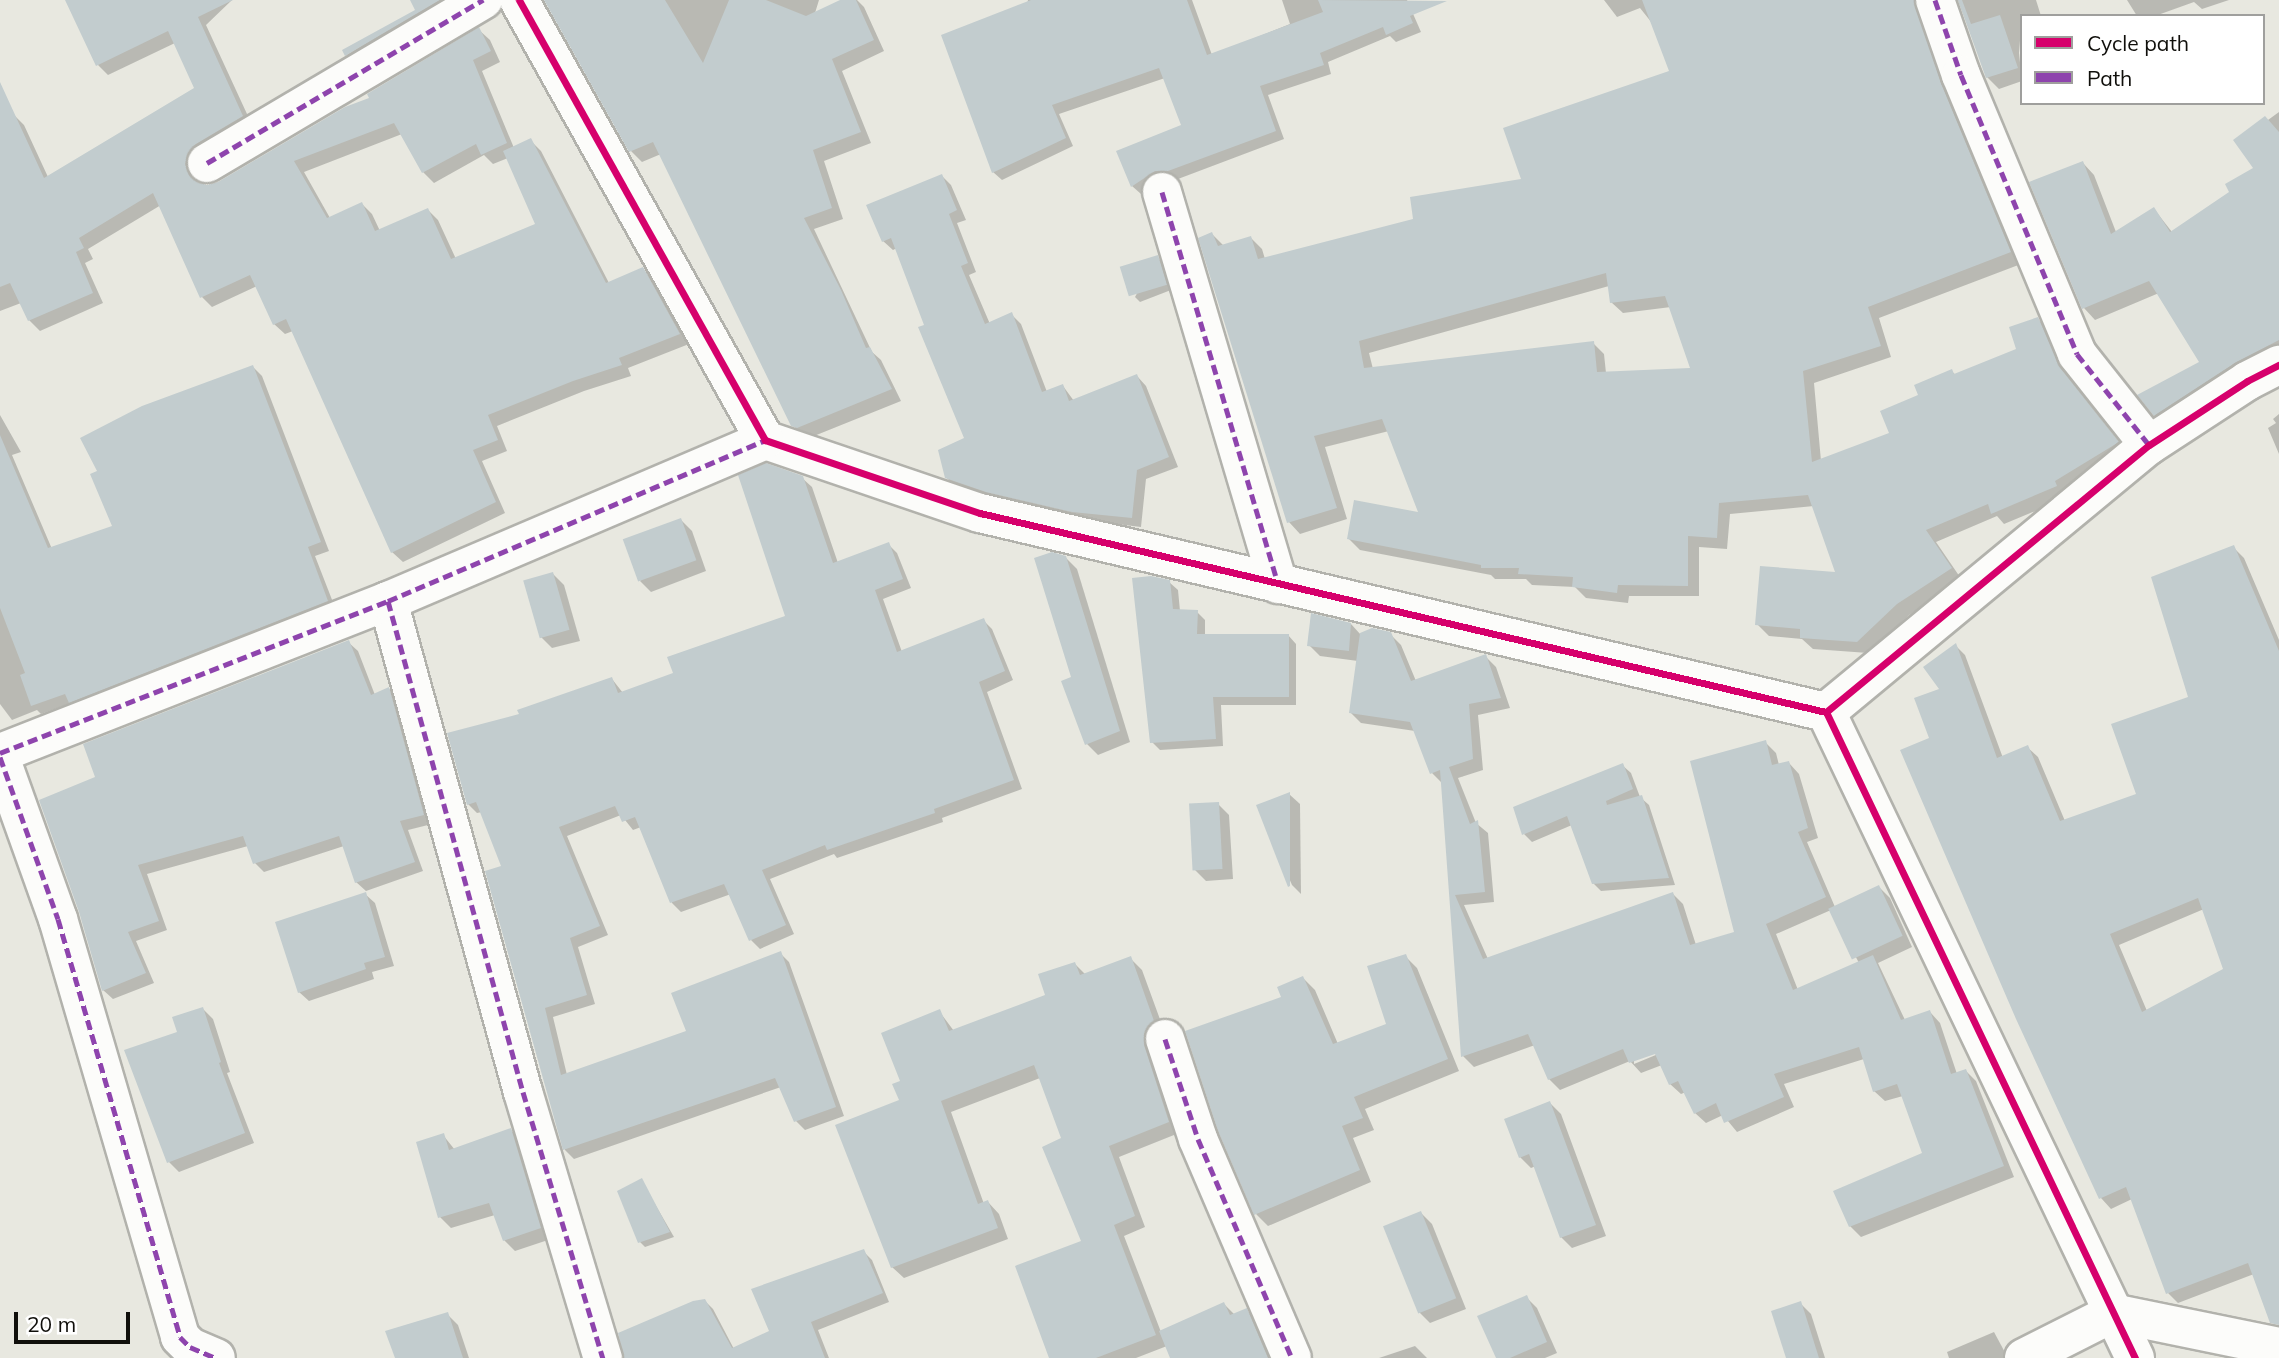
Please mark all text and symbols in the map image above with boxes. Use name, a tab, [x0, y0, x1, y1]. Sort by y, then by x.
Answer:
legend	[2020, 14, 2265, 105]
text: Cycle path	[2087, 30, 2189, 56]
text: Path	[2087, 65, 2132, 91]
scale bar	[18, 1298, 133, 1342]
text: 20 m	[27, 1311, 76, 1337]

